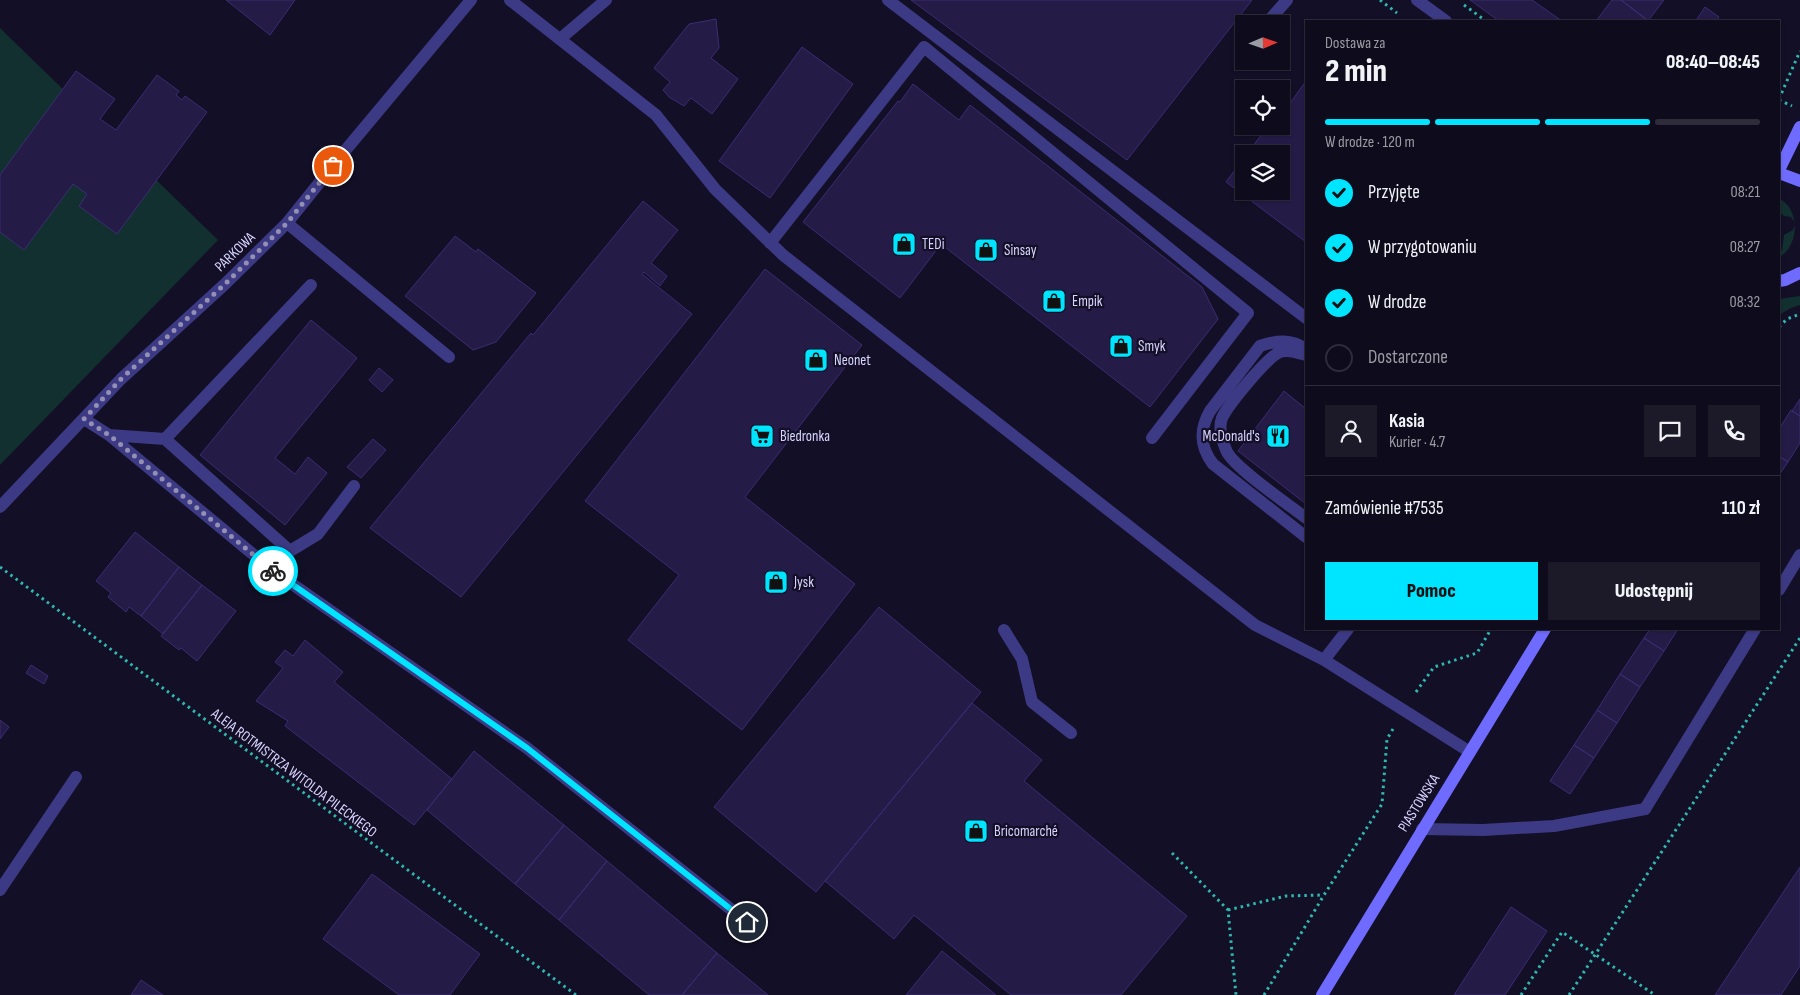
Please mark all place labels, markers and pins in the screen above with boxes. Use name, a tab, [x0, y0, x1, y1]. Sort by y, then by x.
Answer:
pin	[312, 145, 354, 187]
shop icon: TEDi	[891, 231, 917, 257]
place label: TEDi	[922, 235, 945, 254]
shop icon: Sinsay	[973, 237, 999, 263]
place label: Sinsay	[1004, 241, 1037, 260]
shop icon: Empik	[1041, 288, 1067, 314]
place label: Empik	[1072, 292, 1103, 311]
shop icon: Smyk	[1108, 333, 1134, 359]
place label: Smyk	[1138, 337, 1166, 356]
shop icon: Neonet	[803, 347, 829, 373]
place label: Neonet	[834, 351, 871, 370]
supermarket icon: Biedronka	[749, 423, 775, 449]
restaurant icon: McDonald's	[1265, 423, 1291, 449]
place label: Biedronka	[780, 427, 830, 446]
place label: McDonald's	[1203, 427, 1260, 446]
shop icon: Jysk	[763, 569, 789, 595]
place label: Jysk	[793, 573, 814, 592]
shop icon: Bricomarché	[963, 818, 989, 844]
place label: Bricomarché	[994, 822, 1058, 841]
pin	[726, 901, 768, 943]

